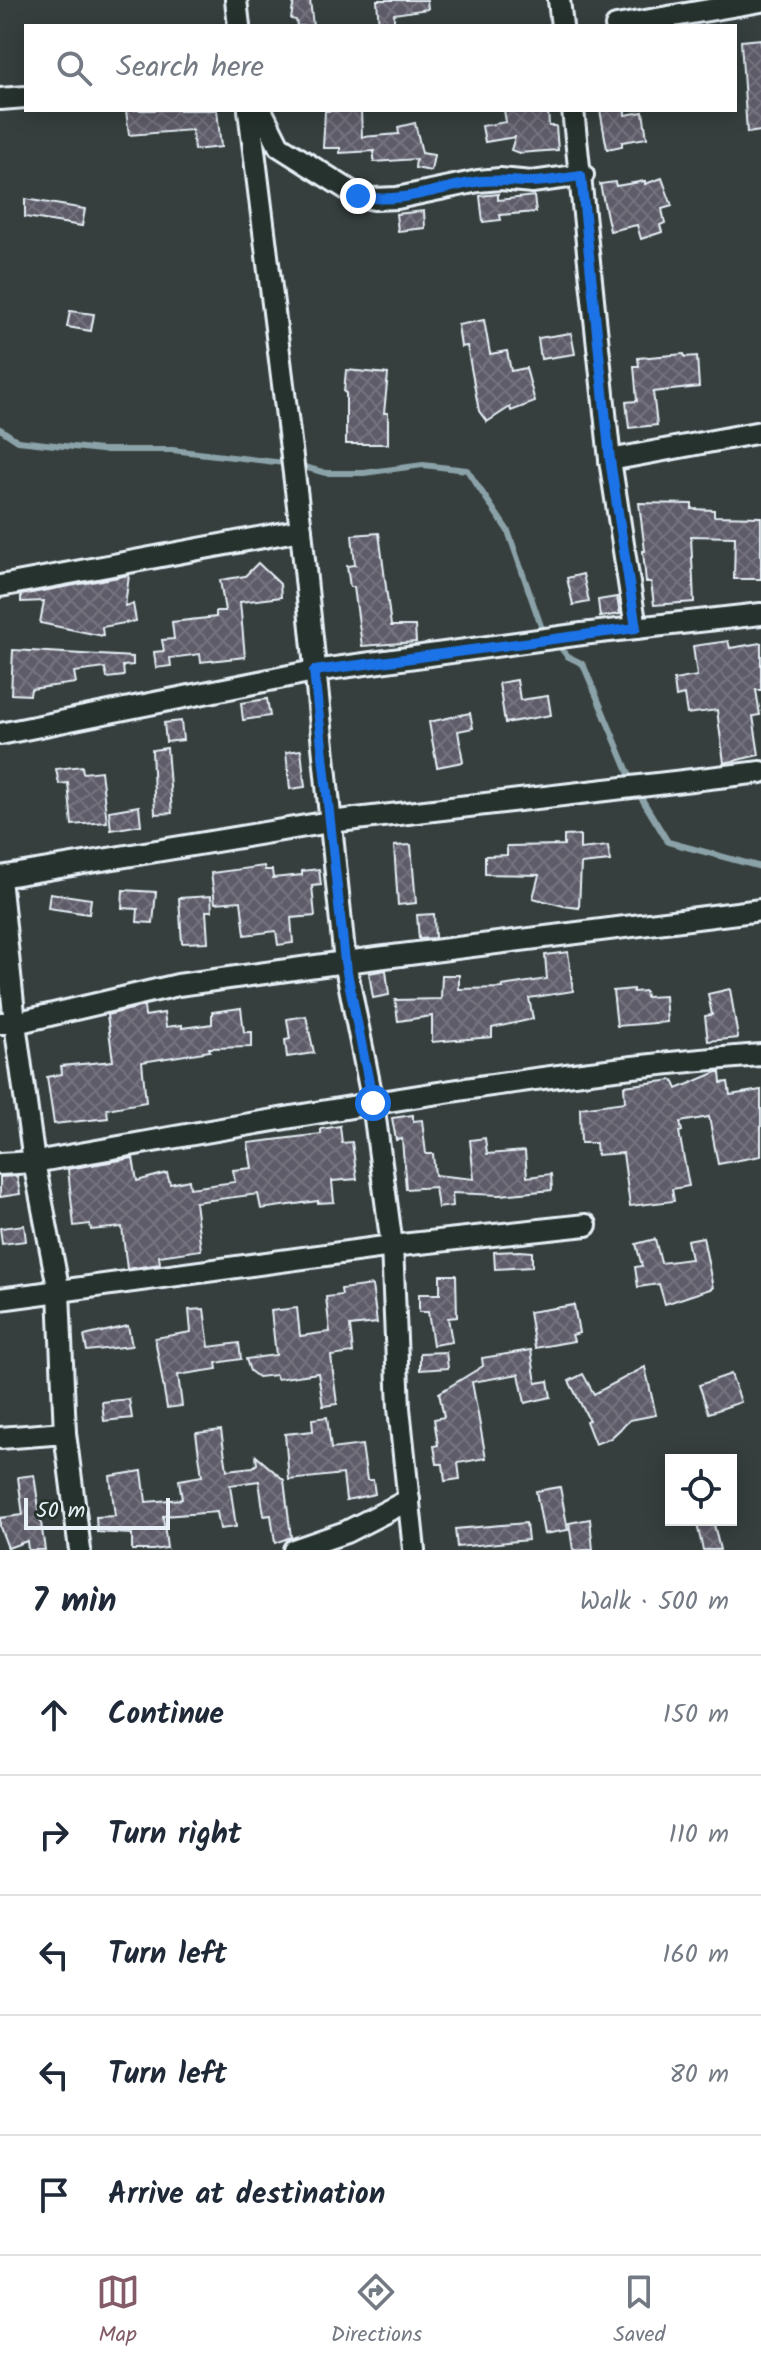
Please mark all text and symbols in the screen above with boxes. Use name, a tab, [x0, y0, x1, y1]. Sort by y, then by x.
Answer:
search box	[24, 24, 737, 112]
text: Search here	[116, 44, 264, 92]
icon: search	[52, 46, 96, 90]
route end	[340, 178, 376, 214]
route start	[355, 1085, 391, 1121]
map controls	[665, 1454, 737, 1526]
button: locate	[665, 1454, 737, 1526]
scale bar	[24, 1494, 170, 1530]
text: 50 m	[36, 1494, 85, 1529]
text: 7 min	[32, 1575, 117, 1629]
text: Walk · 500 m	[580, 1581, 729, 1623]
text: Continue	[108, 1691, 224, 1739]
icon: ahead	[32, 1693, 76, 1737]
text: 150 m	[663, 1694, 729, 1736]
text: Turn right	[108, 1811, 241, 1859]
icon: right	[32, 1813, 76, 1857]
text: 110 m	[669, 1814, 729, 1856]
text: Turn left	[108, 1931, 227, 1979]
icon: left	[32, 1933, 76, 1977]
text: 160 m	[662, 1934, 729, 1976]
text: Turn left	[108, 2051, 227, 2099]
icon: left	[32, 2053, 76, 2097]
text: 80 m	[669, 2054, 729, 2096]
text: Arrive at destination	[108, 2171, 385, 2219]
icon: arrive	[32, 2173, 76, 2217]
tab: Map	[96, 2270, 140, 2353]
tab: Directions	[331, 2270, 422, 2353]
tab: Saved	[613, 2270, 665, 2353]

